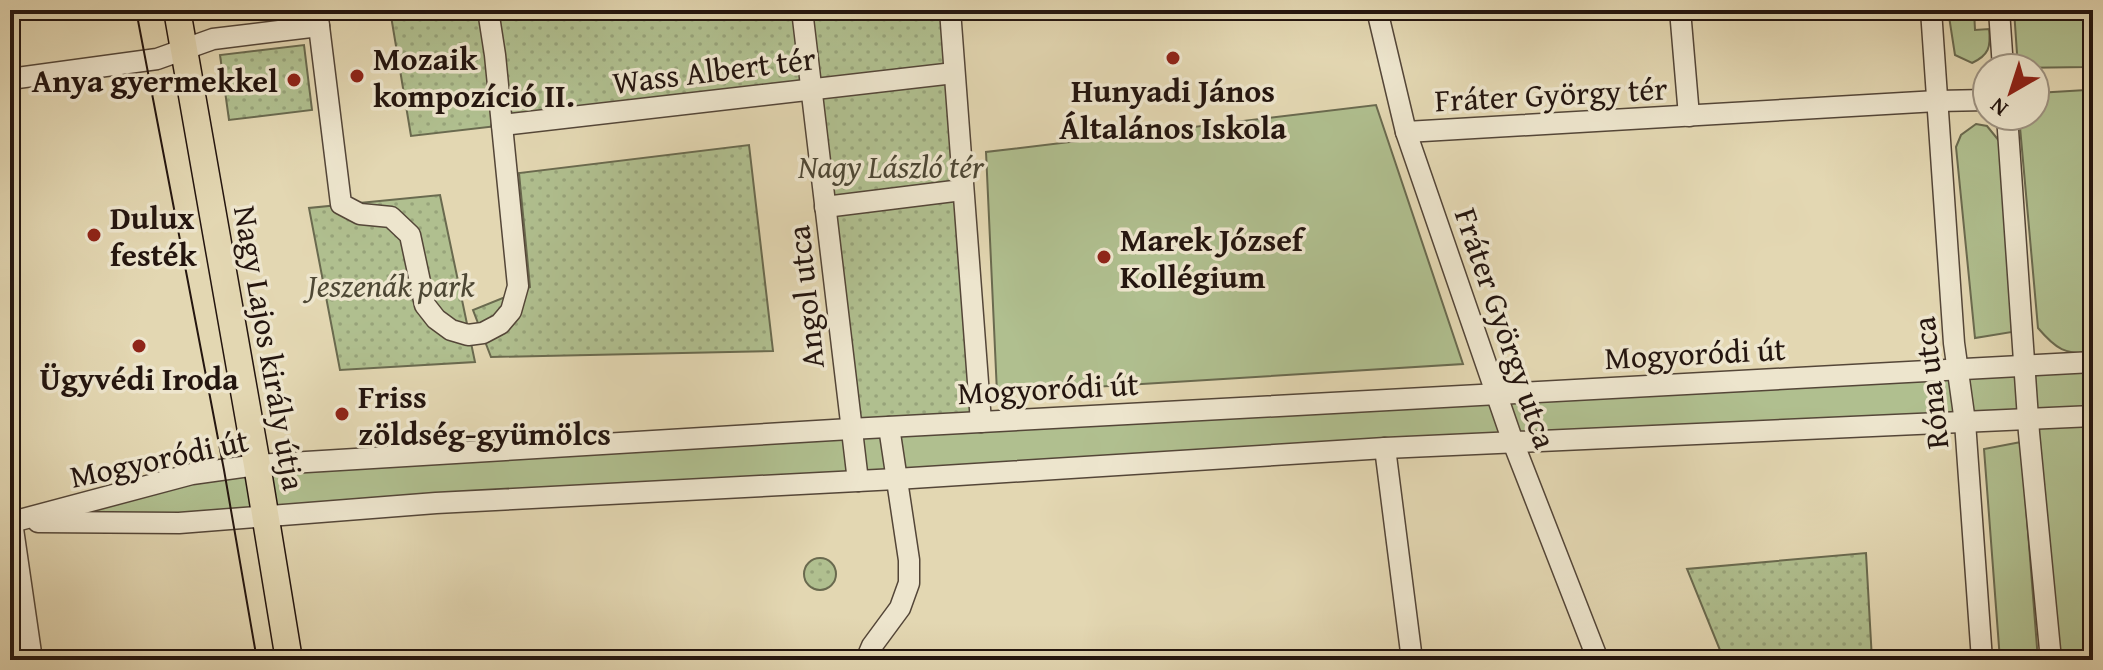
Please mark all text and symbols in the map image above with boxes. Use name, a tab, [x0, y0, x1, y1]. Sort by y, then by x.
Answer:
street label: Wass Albert tér	[610, 34, 818, 106]
place label: Mozaik kompozíció II.	[373, 35, 575, 119]
marker: Hunyadi János Általános Iskola	[1164, 49, 1182, 67]
north arrow	[1971, 52, 2051, 132]
place label: Anya gyermekkel	[32, 57, 278, 104]
street label: Fráter György tér	[1433, 64, 1669, 124]
marker: Mozaik kompozíció II.	[348, 67, 366, 85]
place label: Hunyadi János Általános Iskola	[1059, 67, 1287, 151]
marker: Anya gyermekkel	[285, 71, 303, 89]
text: N	[1982, 90, 2014, 125]
park label: Nagy László tér	[797, 143, 985, 190]
place label: Dulux festék	[110, 194, 197, 278]
street label: Fráter György utca	[1443, 201, 1569, 455]
street label: Nagy Lajos király útja	[222, 202, 318, 494]
place label: Marek József Kollégium	[1120, 216, 1307, 300]
street label: Angol utca	[774, 223, 836, 371]
marker: Dulux festék	[85, 226, 103, 244]
marker: Marek József Kollégium	[1095, 248, 1113, 266]
park label: Jeszenák park	[302, 262, 475, 309]
street label: Róna utca	[1900, 315, 1960, 451]
street label: Mogyoródi út	[1603, 325, 1787, 381]
marker: Ügyvédi Iroda	[130, 337, 148, 355]
place label: Ügyvédi Iroda	[39, 355, 239, 402]
street label: Mogyoródi út	[956, 360, 1140, 416]
place label: Friss zöldség-gyümölcs	[358, 373, 611, 457]
marker: Friss zöldség-gyümölcs	[333, 405, 351, 423]
street label: Mogyoródi út	[65, 416, 253, 500]

